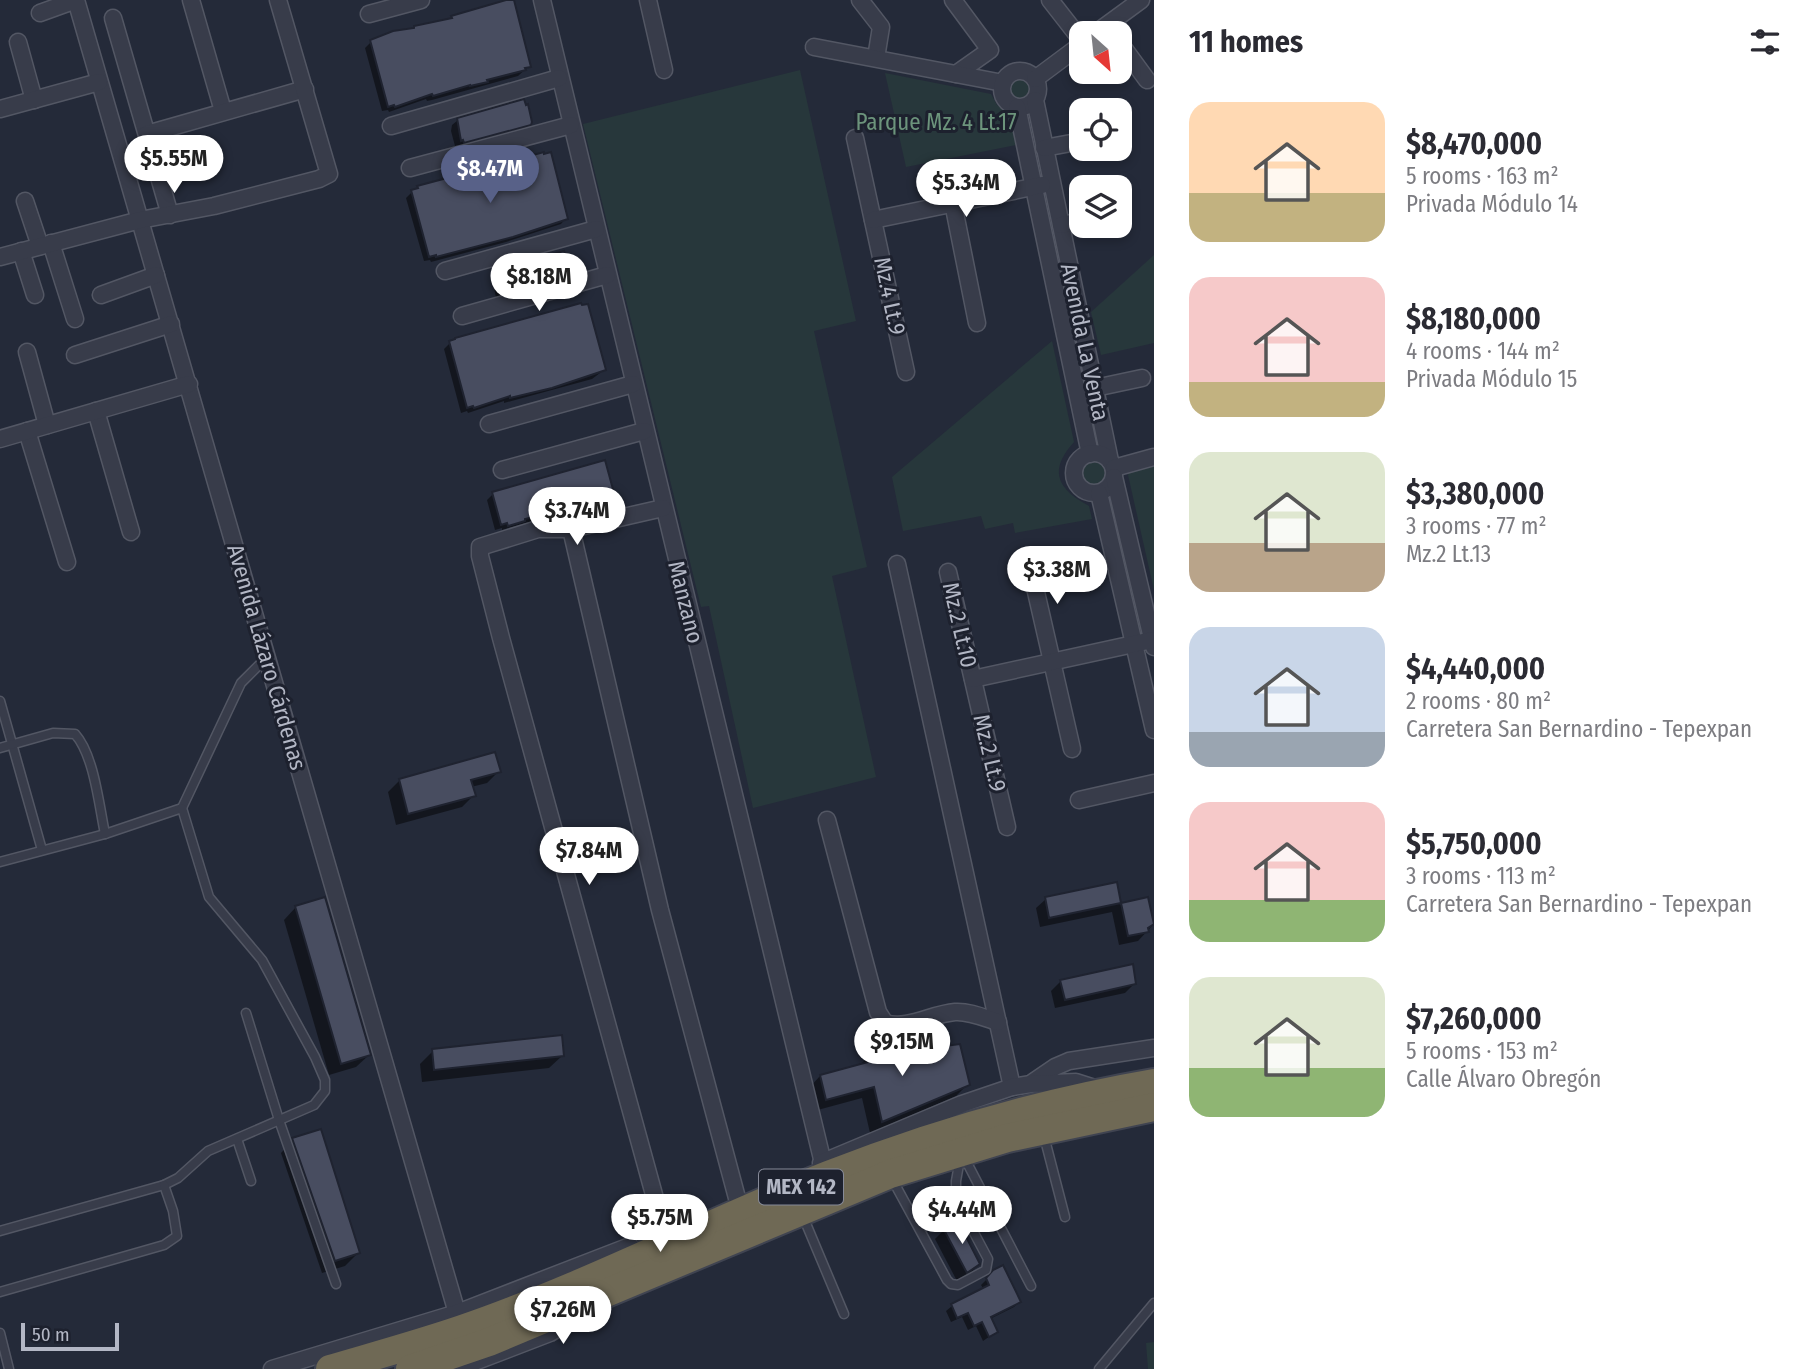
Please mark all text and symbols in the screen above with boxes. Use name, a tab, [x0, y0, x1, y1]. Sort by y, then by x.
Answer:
north arrow	[1069, 21, 1132, 84]
map controls	[1069, 21, 1132, 238]
icon: filters	[1746, 23, 1784, 61]
text: 11 homes	[1189, 24, 1303, 60]
button: locate	[1069, 98, 1132, 161]
park label: Parque Mz. 4 Lt.17	[856, 108, 1016, 136]
text: $8,470,000	[1406, 126, 1542, 162]
icon: home	[1245, 130, 1329, 214]
pin: $5.55M	[117, 136, 231, 195]
text: $5.55M	[140, 144, 208, 172]
pin: $8.47M	[433, 146, 547, 205]
text: $8.47M	[457, 154, 523, 182]
pin: $5.34M	[909, 160, 1023, 219]
text: 5 rooms · 163 m²	[1406, 162, 1559, 190]
text: $5.34M	[932, 168, 1000, 196]
button: layers	[1069, 175, 1132, 238]
text: Privada Módulo 14	[1406, 190, 1578, 218]
pin: $8.18M	[482, 254, 596, 313]
street label: Mz.4 Lt.9	[868, 255, 912, 337]
street label: Avenida La Venta	[1055, 261, 1115, 423]
text: $8.18M	[507, 262, 572, 290]
text: $8,180,000	[1406, 301, 1541, 337]
icon: home	[1245, 305, 1329, 389]
text: 4 rooms · 144 m²	[1406, 337, 1560, 365]
text: Privada Módulo 15	[1406, 365, 1577, 393]
text: $3,380,000	[1406, 476, 1544, 512]
icon: home	[1245, 480, 1329, 564]
pin: $3.74M	[520, 488, 634, 547]
text: $3.74M	[544, 496, 610, 524]
text: 3 rooms · 77 m²	[1406, 512, 1547, 540]
text: Mz.2 Lt.13	[1406, 540, 1491, 568]
street label: Avenida Lázaro Cárdenas	[221, 541, 313, 773]
pin: $3.38M	[1000, 546, 1114, 606]
text: $3.38M	[1023, 555, 1091, 583]
street label: Manzano	[662, 558, 710, 646]
street label: Mz.2 Lt.10	[937, 580, 983, 670]
text: $4,440,000	[1406, 651, 1545, 687]
icon: home	[1245, 655, 1329, 739]
text: 2 rooms · 80 m²	[1406, 687, 1551, 715]
street label: Mz.2 Lt.9	[968, 712, 1012, 794]
text: Carretera San Bernardino - Tepexpan	[1406, 715, 1752, 743]
text: $5,750,000	[1406, 826, 1542, 862]
pin: $7.84M	[532, 828, 646, 887]
icon: home	[1245, 830, 1329, 914]
text: $7.84M	[556, 836, 622, 864]
text: 3 rooms · 113 m²	[1406, 862, 1556, 890]
text: Carretera San Bernardino - Tepexpan	[1406, 890, 1752, 918]
text: $7,260,000	[1406, 1001, 1542, 1037]
icon: home	[1245, 1005, 1329, 1089]
pin: $9.15M	[845, 1018, 959, 1078]
text: $9.15M	[870, 1027, 934, 1055]
text: 5 rooms · 153 m²	[1406, 1037, 1558, 1065]
text: Calle Álvaro Obregón	[1406, 1065, 1601, 1093]
road number: MEX 142	[759, 1170, 843, 1204]
pin: $4.44M	[905, 1186, 1019, 1246]
pin: $5.75M	[603, 1194, 717, 1254]
text: $4.44M	[928, 1195, 996, 1223]
text: $5.75M	[627, 1203, 693, 1231]
pin: $7.26M	[506, 1286, 620, 1346]
text: $7.26M	[530, 1295, 596, 1323]
scale bar	[21, 1320, 119, 1352]
text: 50 m	[32, 1323, 70, 1346]

